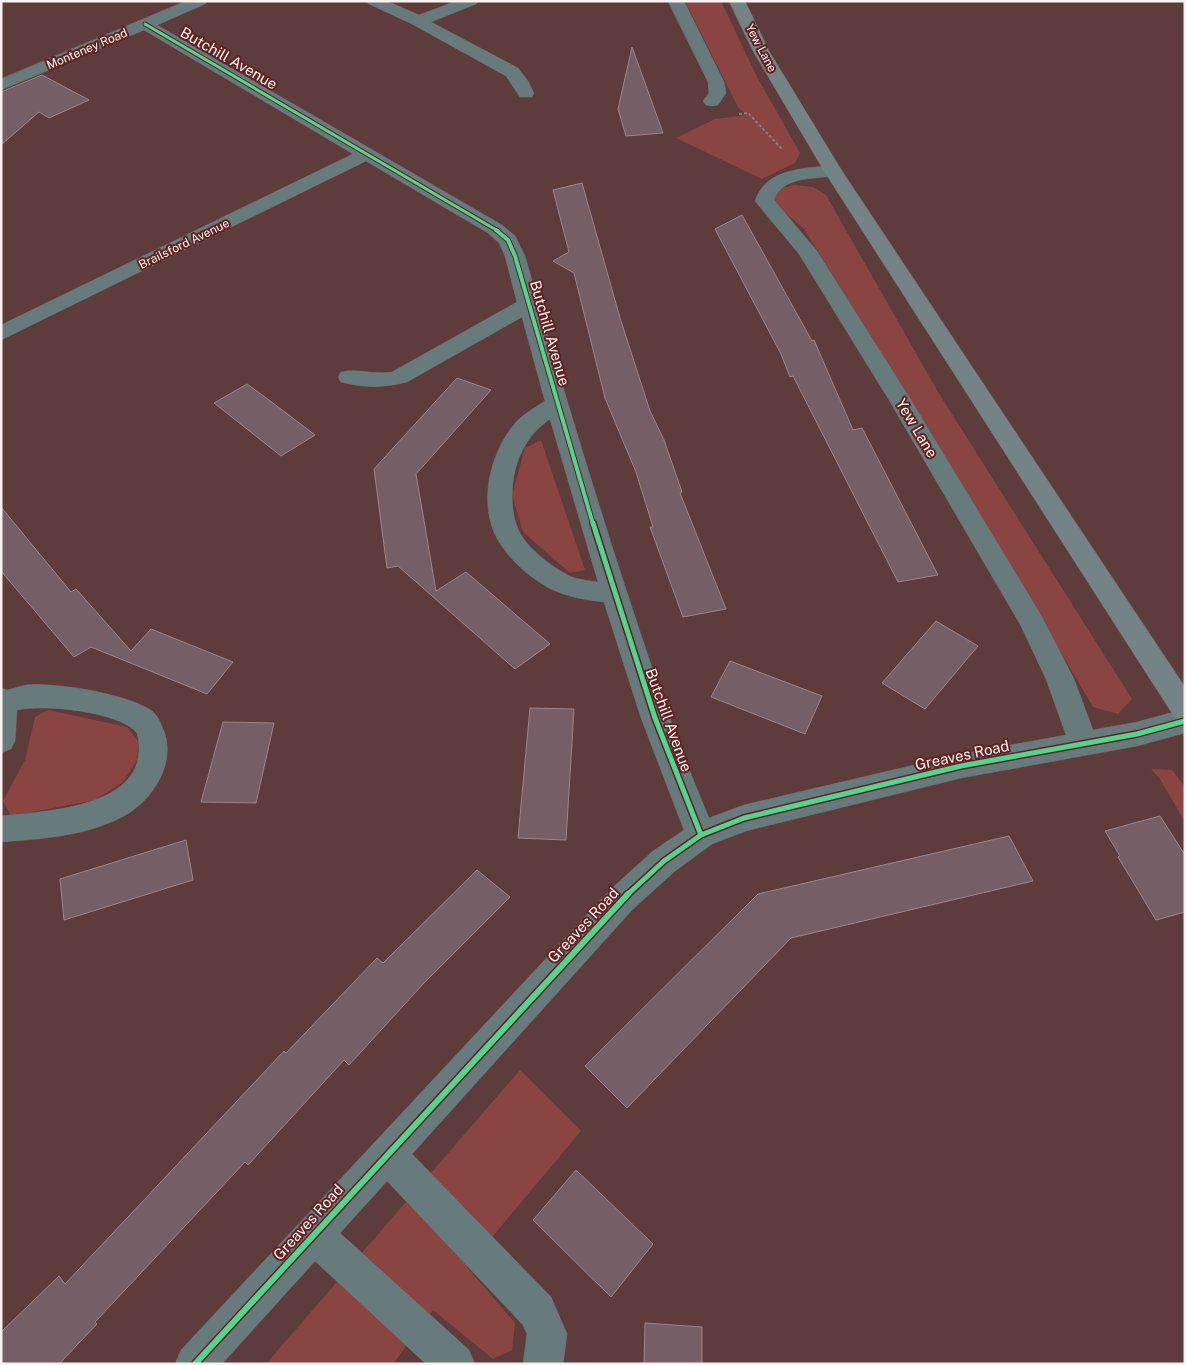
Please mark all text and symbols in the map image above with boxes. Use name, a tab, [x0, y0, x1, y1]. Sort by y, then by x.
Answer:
street label: Yew Lane	[742, 22, 780, 75]
street label: Butchill Avenue	[178, 23, 280, 93]
street label: Monteney Road	[44, 26, 130, 72]
street label: Brailsford Avenue	[136, 216, 232, 272]
street label: Butchill Avenue	[527, 278, 573, 388]
street label: Yew Lane	[893, 395, 941, 461]
street label: Butchill Avenue	[642, 666, 696, 774]
street label: Greaves Road	[913, 737, 1011, 773]
street label: Greaves Road	[544, 884, 622, 966]
street label: Greaves Road	[270, 1181, 346, 1263]

